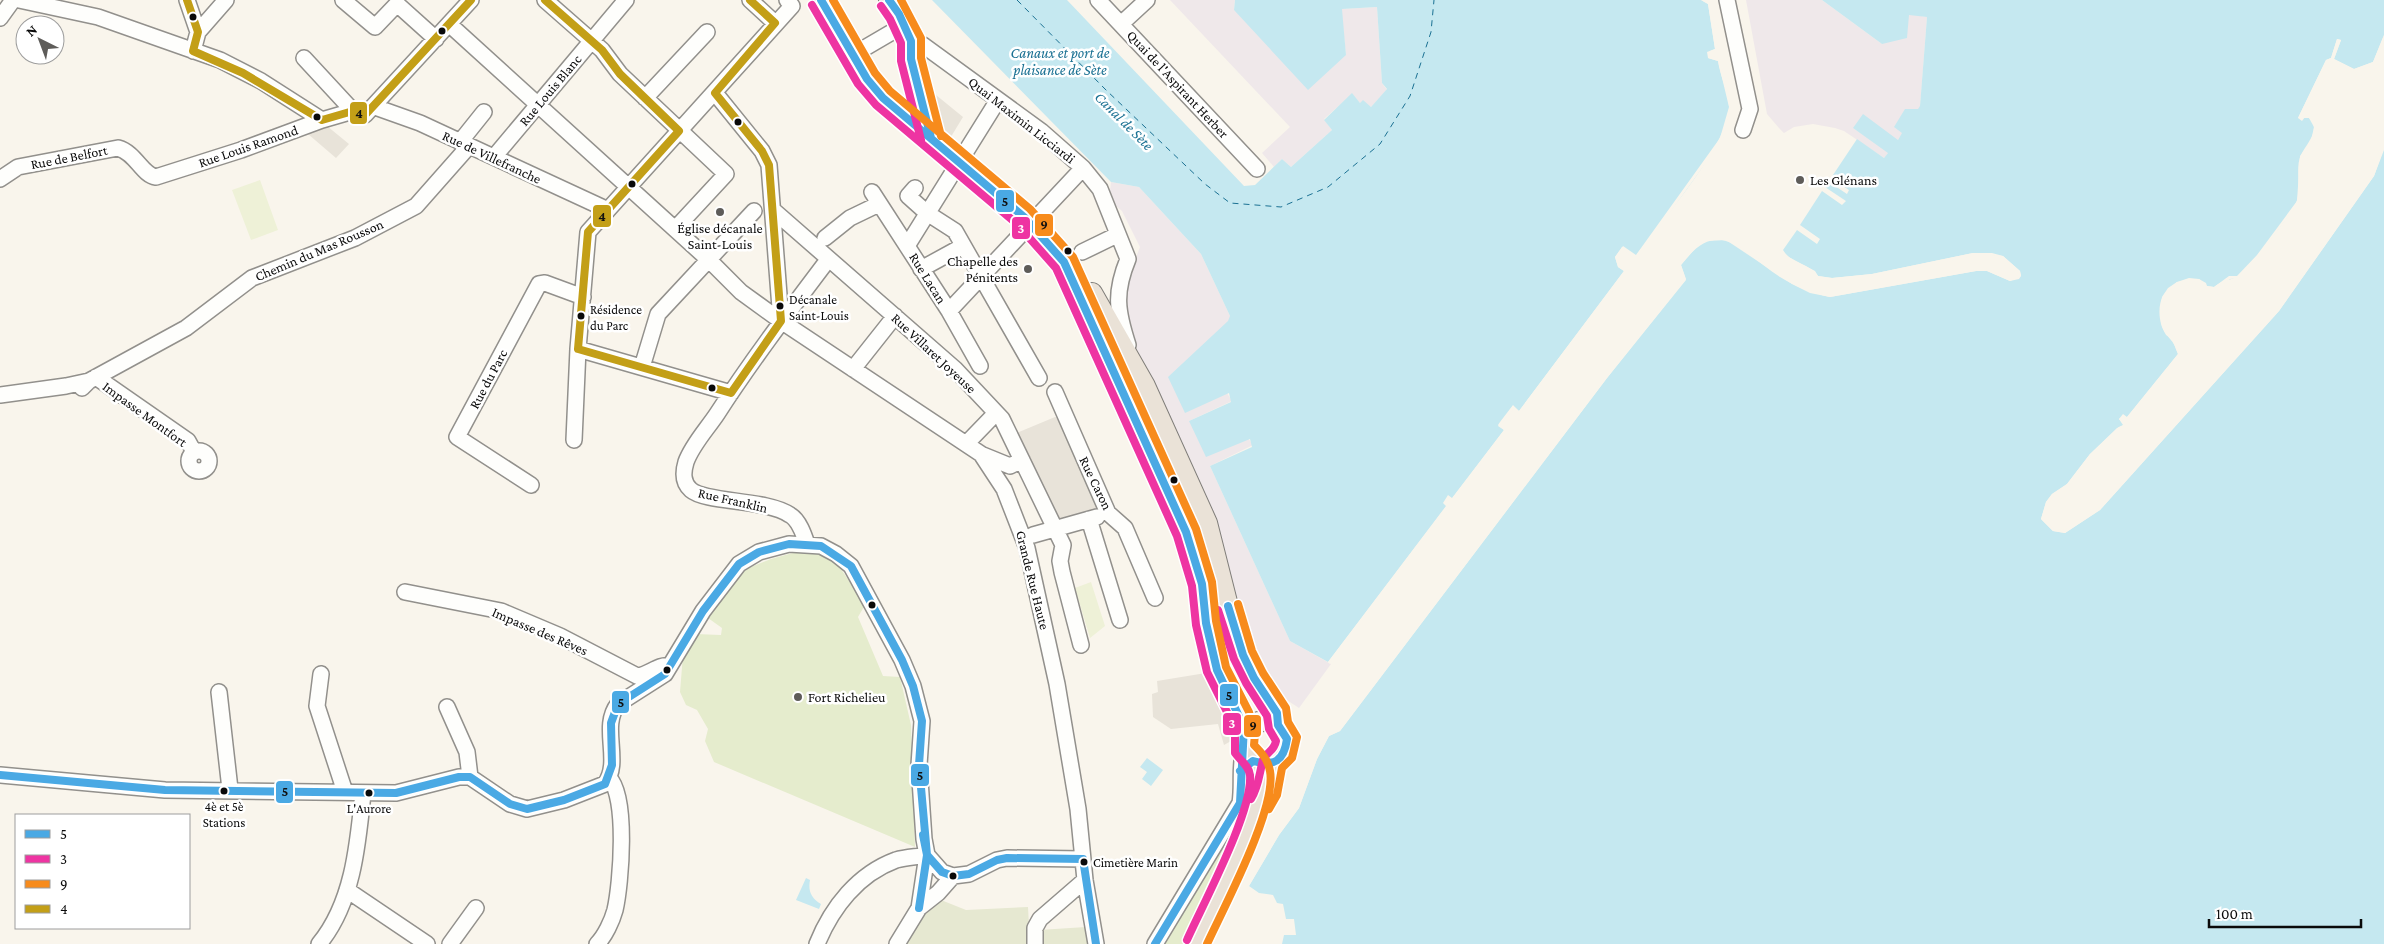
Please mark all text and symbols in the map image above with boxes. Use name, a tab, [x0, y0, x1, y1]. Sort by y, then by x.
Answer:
unlabelled marker	[188, 12, 198, 22]
north arrow	[15, 15, 65, 65]
text: N	[22, 21, 41, 39]
unlabelled marker	[437, 26, 447, 36]
street label: Quai de l'Aspirant Herber	[1124, 27, 1232, 141]
water label: Canaux et port de plaisance de Sète	[1011, 45, 1110, 79]
street label: Rue Louis Blanc	[516, 51, 585, 129]
street label: Quai Maximin Licciardi	[965, 73, 1079, 167]
water label: Canal de Sète	[1092, 89, 1157, 154]
line badge: 4	[349, 101, 368, 125]
text: 4	[355, 105, 363, 121]
unlabelled marker	[312, 112, 322, 122]
unlabelled marker	[733, 117, 743, 127]
street label: Rue Louis Ramond	[196, 121, 300, 171]
street label: Rue de Villefranche	[440, 127, 544, 187]
street label: Rue de Belfort	[29, 142, 109, 172]
place label: Les Glénans	[1810, 172, 1877, 188]
marker: Les Glénans	[1794, 174, 1806, 186]
unlabelled marker	[627, 179, 637, 189]
line badge: 5	[995, 189, 1015, 213]
text: 5	[1002, 193, 1009, 209]
line badge: 4	[592, 204, 612, 228]
marker: Église décanale Saint-Louis	[714, 206, 726, 218]
text: 4	[598, 208, 606, 224]
line badge: 9	[1034, 213, 1054, 237]
street label: Chemin du Mas Rousson	[252, 215, 386, 284]
line badge: 3	[1011, 216, 1031, 240]
text: 9	[1040, 216, 1048, 232]
place label: Église décanale Saint-Louis	[677, 220, 763, 252]
text: 3	[1018, 220, 1025, 236]
unlabelled marker	[1063, 246, 1073, 256]
street label: Rue Lacan	[906, 250, 950, 307]
place label: Chapelle des Pénitents	[947, 253, 1018, 285]
marker: Chapelle des Pénitents	[1022, 263, 1034, 275]
place label: Décanale Saint-Louis	[789, 292, 849, 323]
marker: Décanale Saint-Louis	[775, 301, 785, 311]
place label: Résidence du Parc	[590, 302, 642, 333]
street label: Rue Villaret Joyeuse	[888, 310, 980, 396]
marker: Résidence du Parc	[576, 311, 586, 321]
street label: Rue du Parc	[466, 346, 510, 411]
street label: Impasse Montfort	[100, 378, 191, 450]
unlabelled marker	[707, 383, 717, 393]
street label: Rue Caron	[1076, 454, 1116, 513]
unlabelled marker	[1169, 475, 1179, 485]
street label: Rue Franklin	[697, 484, 770, 516]
street label: Grande Rue Haute	[1013, 529, 1053, 631]
unlabelled marker	[867, 600, 877, 610]
street label: Impasse des Rêves	[490, 604, 590, 658]
unlabelled marker	[662, 665, 672, 675]
line badge: 5	[1219, 683, 1239, 707]
text: 5	[1226, 687, 1233, 703]
place label: Fort Richelieu	[808, 689, 886, 705]
line badge: 5	[611, 690, 630, 714]
marker: Fort Richelieu	[792, 691, 804, 703]
text: 5	[618, 694, 625, 710]
line badge: 3	[1222, 712, 1242, 736]
line badge: 9	[1243, 714, 1262, 738]
text: 3	[1229, 715, 1236, 731]
text: 9	[1249, 717, 1257, 733]
line badge: 5	[910, 763, 930, 787]
text: 5	[917, 767, 924, 783]
line badge: 5	[275, 780, 294, 804]
text: 5	[282, 783, 289, 799]
marker: 4è et 5è Stations	[219, 786, 229, 796]
marker: L'Aurore	[364, 788, 374, 798]
place label: 4è et 5è Stations	[203, 799, 245, 830]
place label: L'Aurore	[347, 801, 391, 816]
legend	[15, 814, 190, 929]
text: 5	[60, 826, 67, 842]
text: 3	[60, 851, 67, 867]
place label: Cimetière Marin	[1093, 855, 1178, 870]
marker: Cimetière Marin	[1079, 857, 1089, 867]
unlabelled marker	[948, 871, 958, 881]
text: 9	[60, 876, 68, 892]
scale bar	[2209, 896, 2362, 928]
text: 4	[60, 901, 68, 917]
text: 100 m	[2216, 906, 2253, 922]

